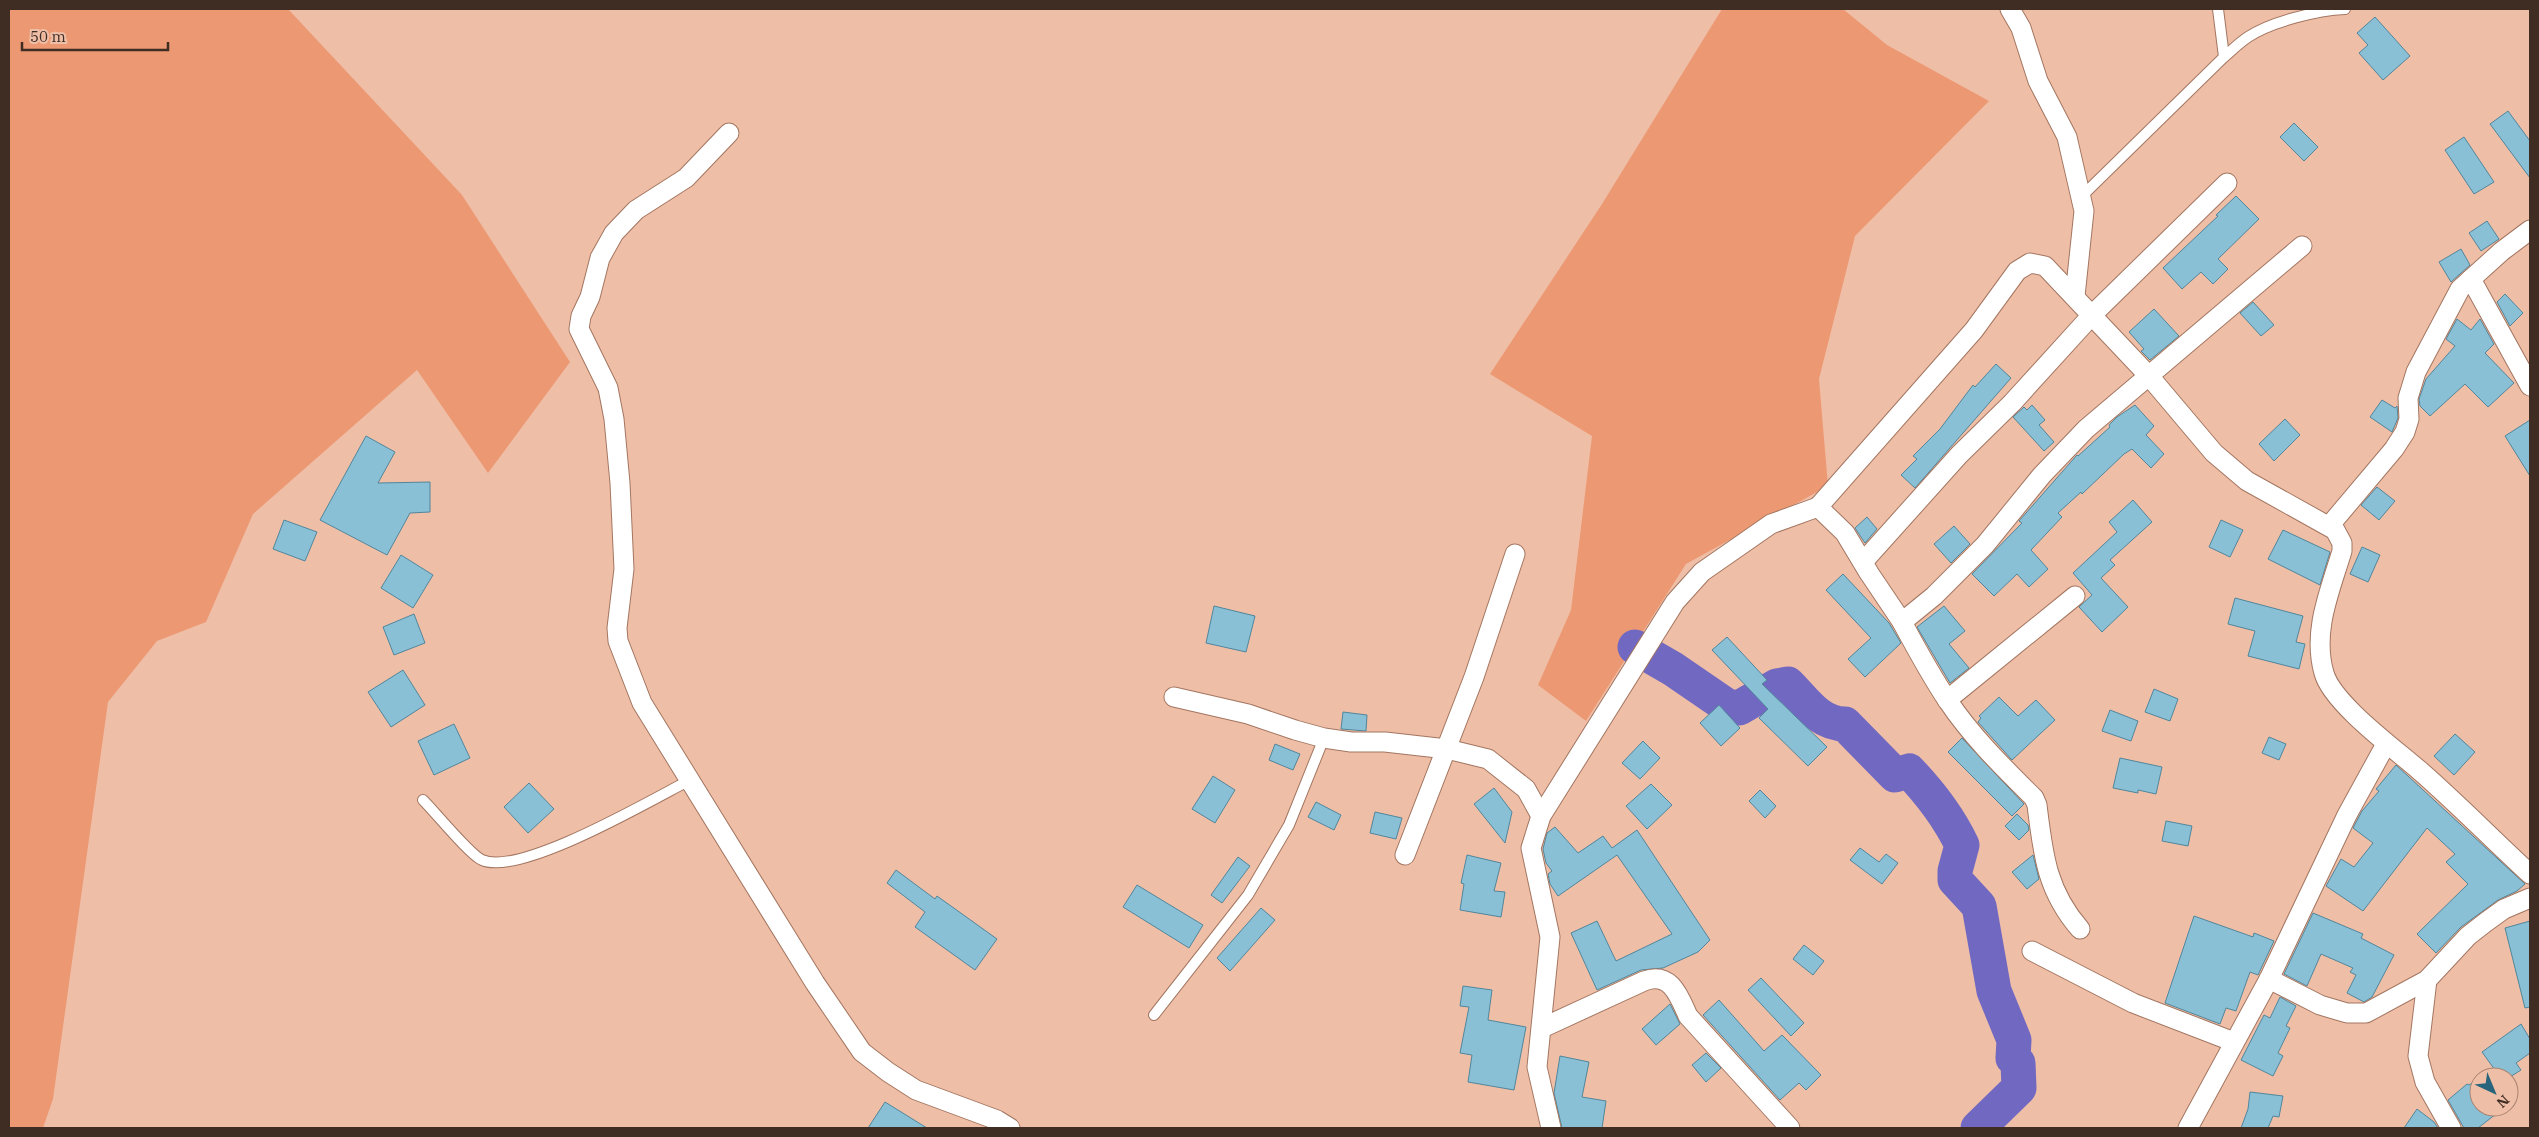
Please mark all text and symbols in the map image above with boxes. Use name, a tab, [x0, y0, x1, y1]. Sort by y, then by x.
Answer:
scale bar	[22, 20, 169, 52]
text: 50 m	[30, 27, 66, 46]
north arrow	[2469, 1067, 2519, 1117]
text: N	[2493, 1091, 2513, 1112]

